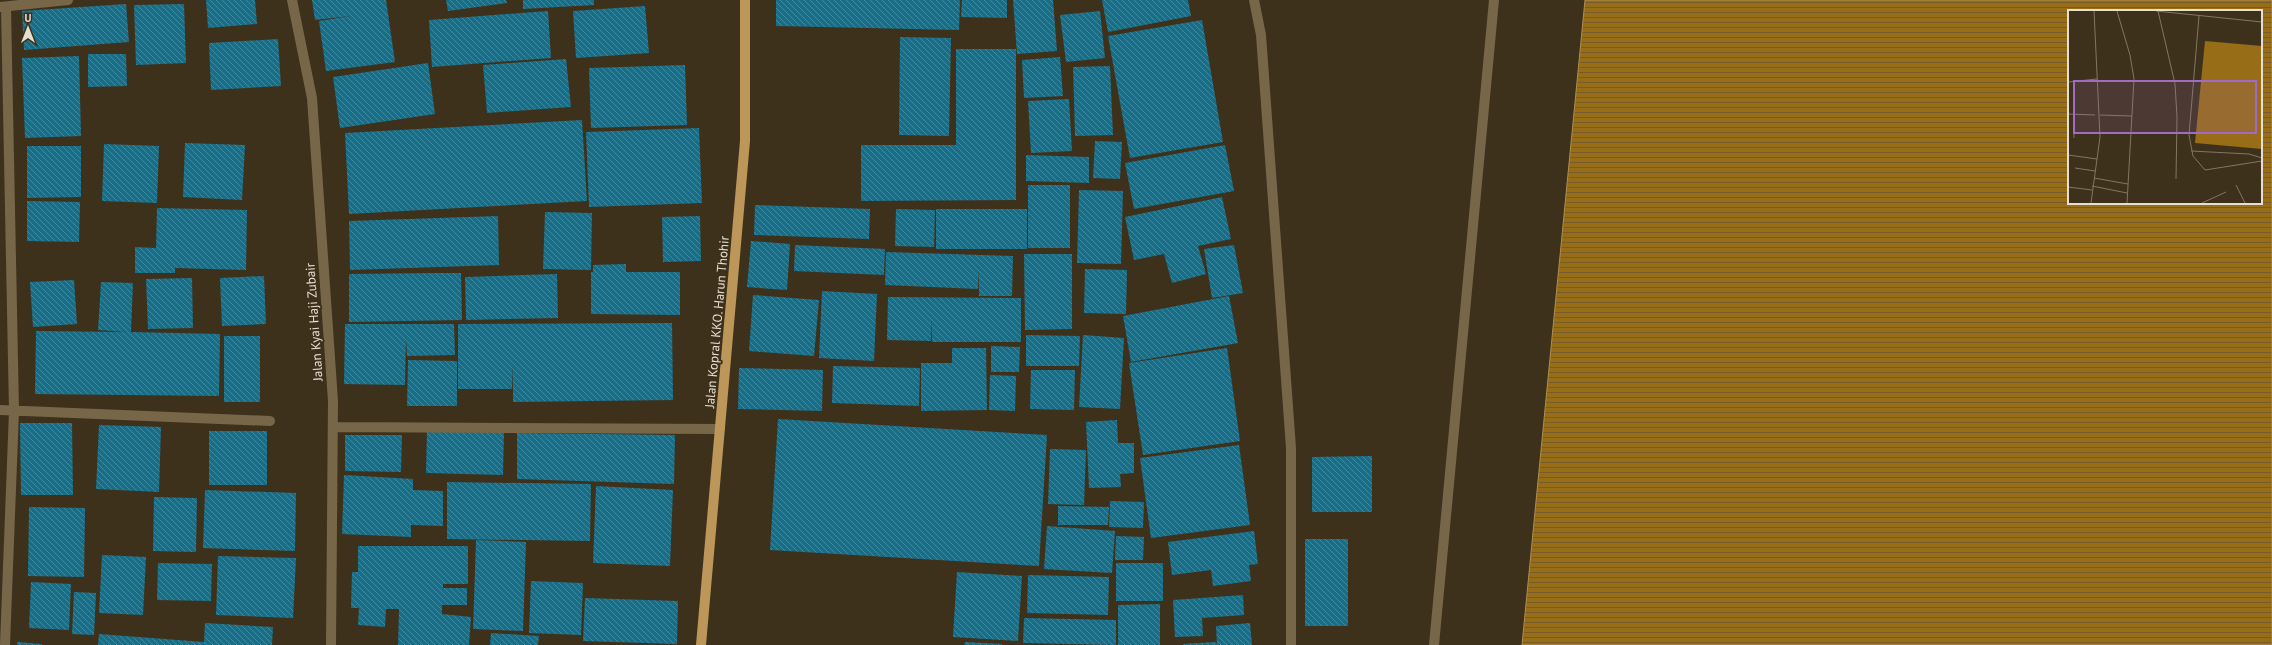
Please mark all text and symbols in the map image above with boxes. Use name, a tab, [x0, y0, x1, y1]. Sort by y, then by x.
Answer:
north arrow	[8, 8, 48, 48]
inset map	[2068, 10, 2262, 204]
text: U	[25, 11, 32, 25]
street label: Jalan Kopral KKO. Harun Thohir	[701, 235, 733, 410]
street label: Jalan Kyai Haji Zubair	[301, 262, 327, 383]

